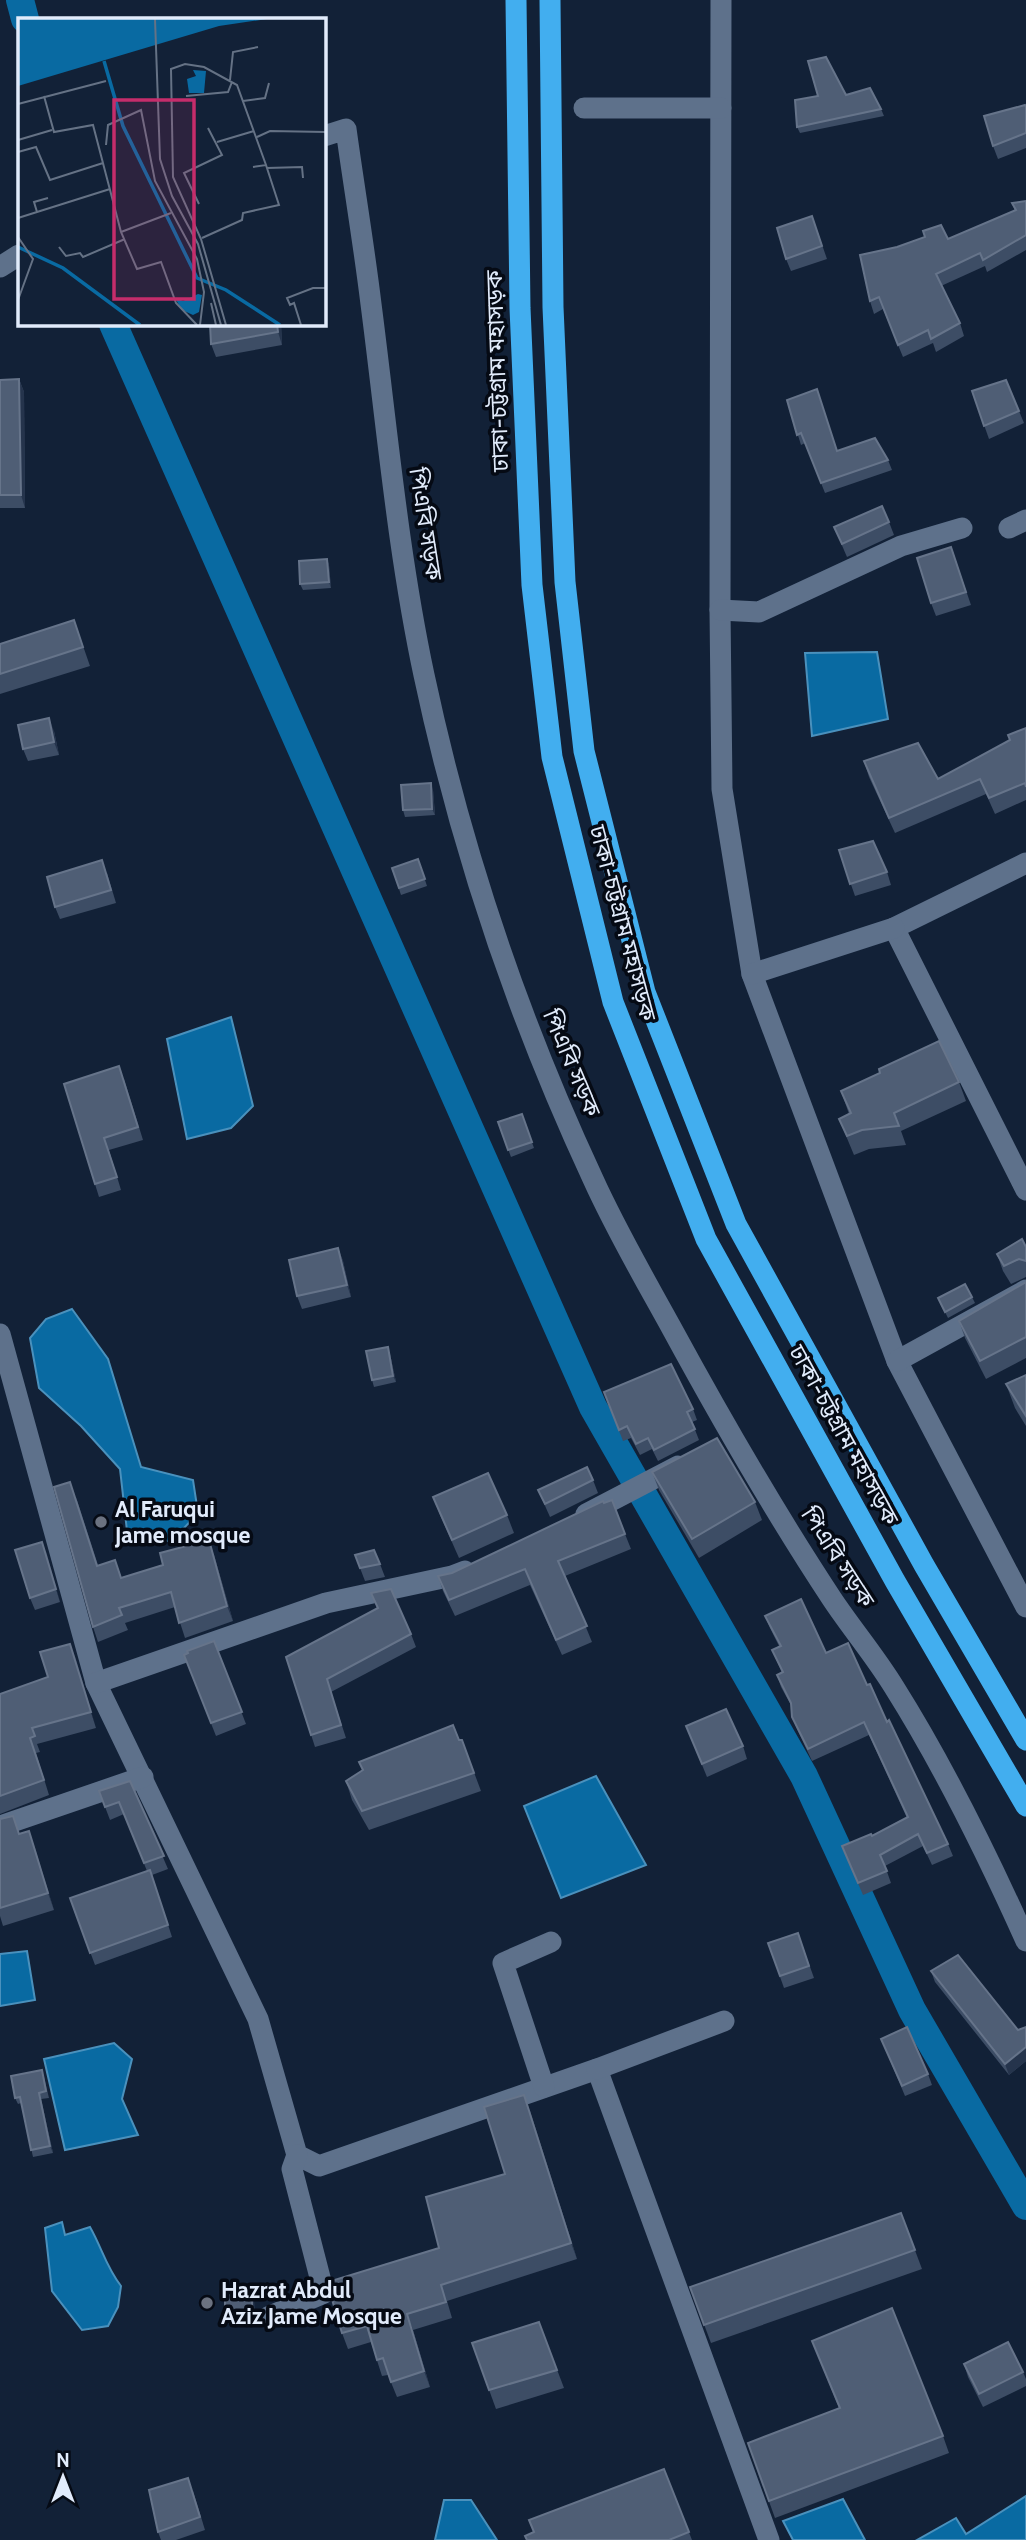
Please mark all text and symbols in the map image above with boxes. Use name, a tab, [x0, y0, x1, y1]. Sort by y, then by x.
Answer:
inset map	[18, 18, 326, 326]
street label: ঢাকা-চট্টগ্রাম মহাসড়ক	[479, 269, 515, 473]
street label: পিএবি সড়ক	[403, 465, 449, 583]
street label: ঢাকা-চট্টগ্রাম মহাসড়ক	[583, 821, 663, 1024]
street label: পিএবি সড়ক	[537, 1004, 607, 1121]
street label: ঢাকা-চট্টগ্রাম মহাসড়ক	[782, 1339, 905, 1530]
place label: Al Faruqui Jame mosque	[114, 1495, 250, 1549]
street label: পিএবি সড়ক	[795, 1501, 881, 1613]
marker: Al Faruqui Jame mosque	[93, 1514, 109, 1530]
place label: Hazrat Abdul Aziz Jame Mosque	[221, 2276, 402, 2330]
marker: Hazrat Abdul Aziz Jame Mosque	[199, 2295, 215, 2311]
north arrow	[28, 2442, 98, 2512]
text: N	[56, 2449, 70, 2472]

